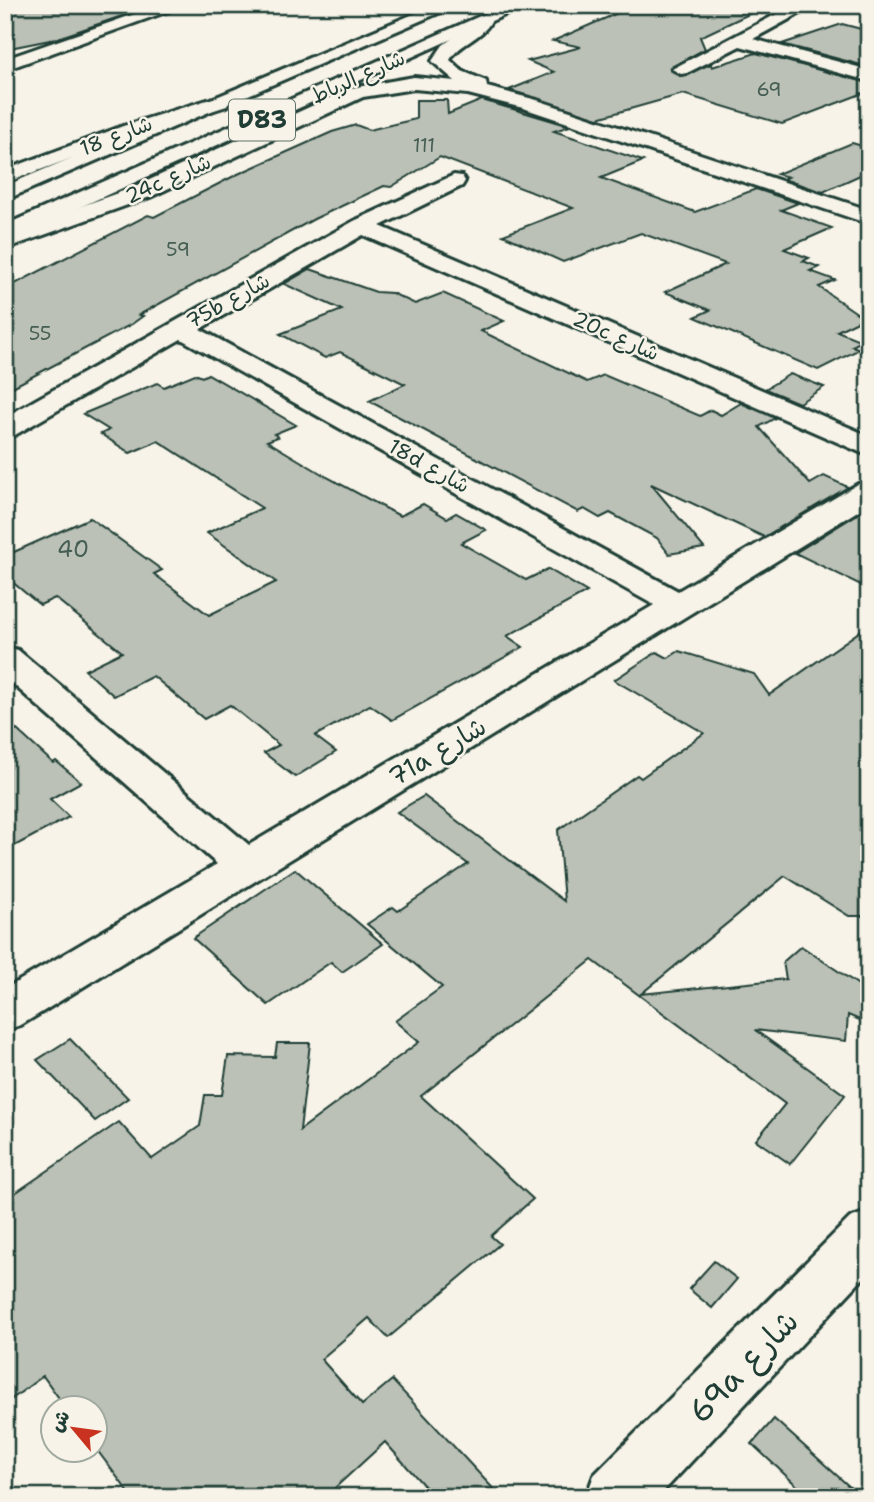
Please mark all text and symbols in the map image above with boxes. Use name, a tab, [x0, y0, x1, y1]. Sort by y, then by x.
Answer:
street label: شارع الرباط	[307, 44, 410, 111]
house number: 69	[756, 77, 782, 102]
road number: D83	[229, 100, 295, 140]
street label: شارع 18	[76, 109, 157, 164]
house number: 111	[413, 133, 435, 158]
street label: 24c شارع	[121, 148, 216, 211]
house number: 59	[166, 237, 190, 262]
street label: 75b شارع	[181, 267, 275, 336]
street label: 20c شارع	[568, 305, 664, 368]
house number: 55	[29, 321, 51, 346]
street label: 18d شارع	[383, 432, 475, 501]
house number: 40	[57, 534, 89, 564]
street label: 71a شارع	[382, 708, 493, 795]
street label: 69a شارع	[678, 1300, 809, 1433]
north arrow	[38, 1394, 108, 1464]
text: ش	[44, 1406, 76, 1436]

